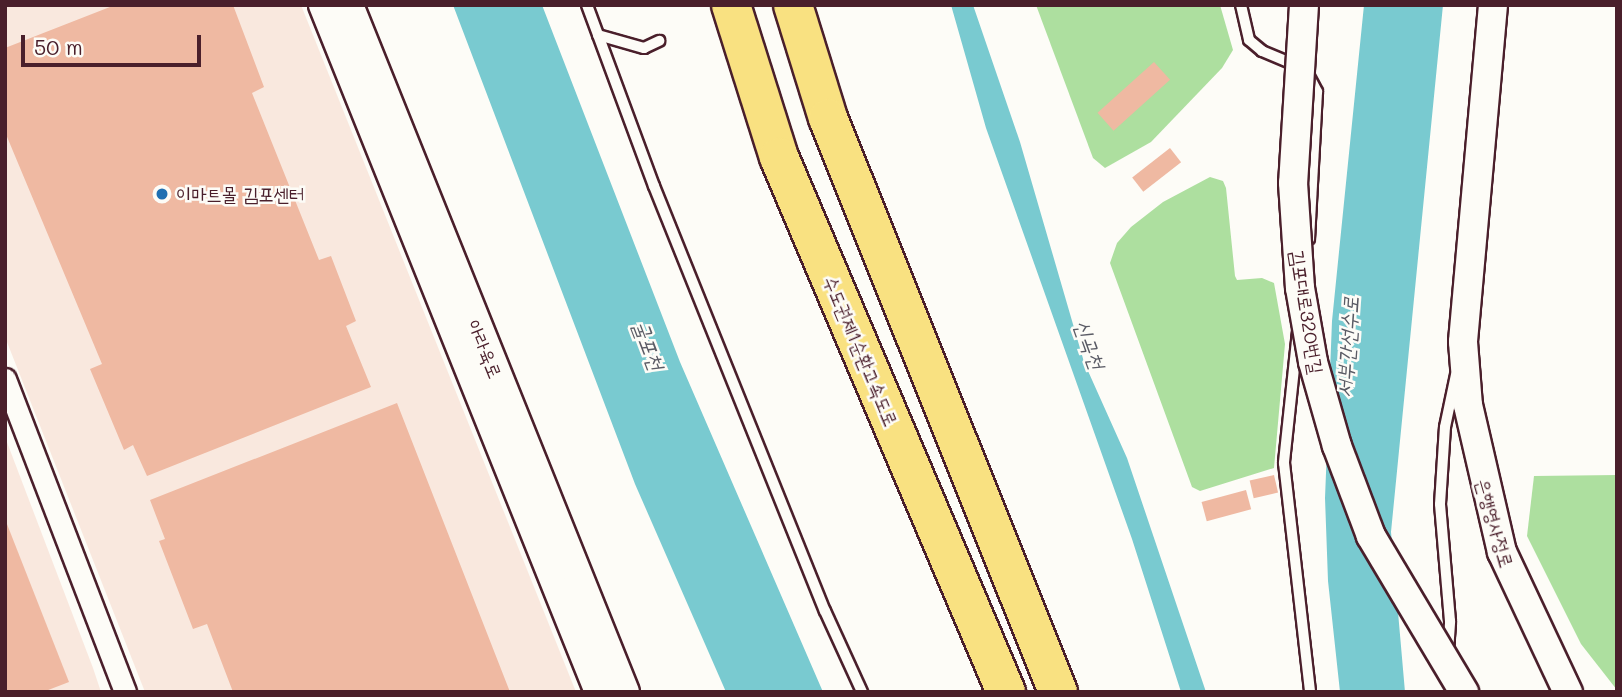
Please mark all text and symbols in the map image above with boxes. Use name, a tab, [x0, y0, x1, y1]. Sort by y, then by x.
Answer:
scale bar	[24, 21, 205, 65]
text: 50 m	[34, 33, 83, 60]
place label: 이마트몰 김포센터	[176, 183, 304, 205]
marker: 이마트몰 김포센터	[154, 186, 170, 202]
street label: 김포대로320번길	[1286, 248, 1328, 376]
street label: 수도권제1순환고속도로	[819, 272, 903, 430]
water label: 서부간선수로	[1331, 296, 1363, 398]
street label: 아라육로	[463, 316, 507, 382]
water label: 신곡천	[1069, 316, 1111, 372]
water label: 굴포천	[628, 317, 670, 373]
street label: 은행영사정로	[1471, 476, 1519, 570]

